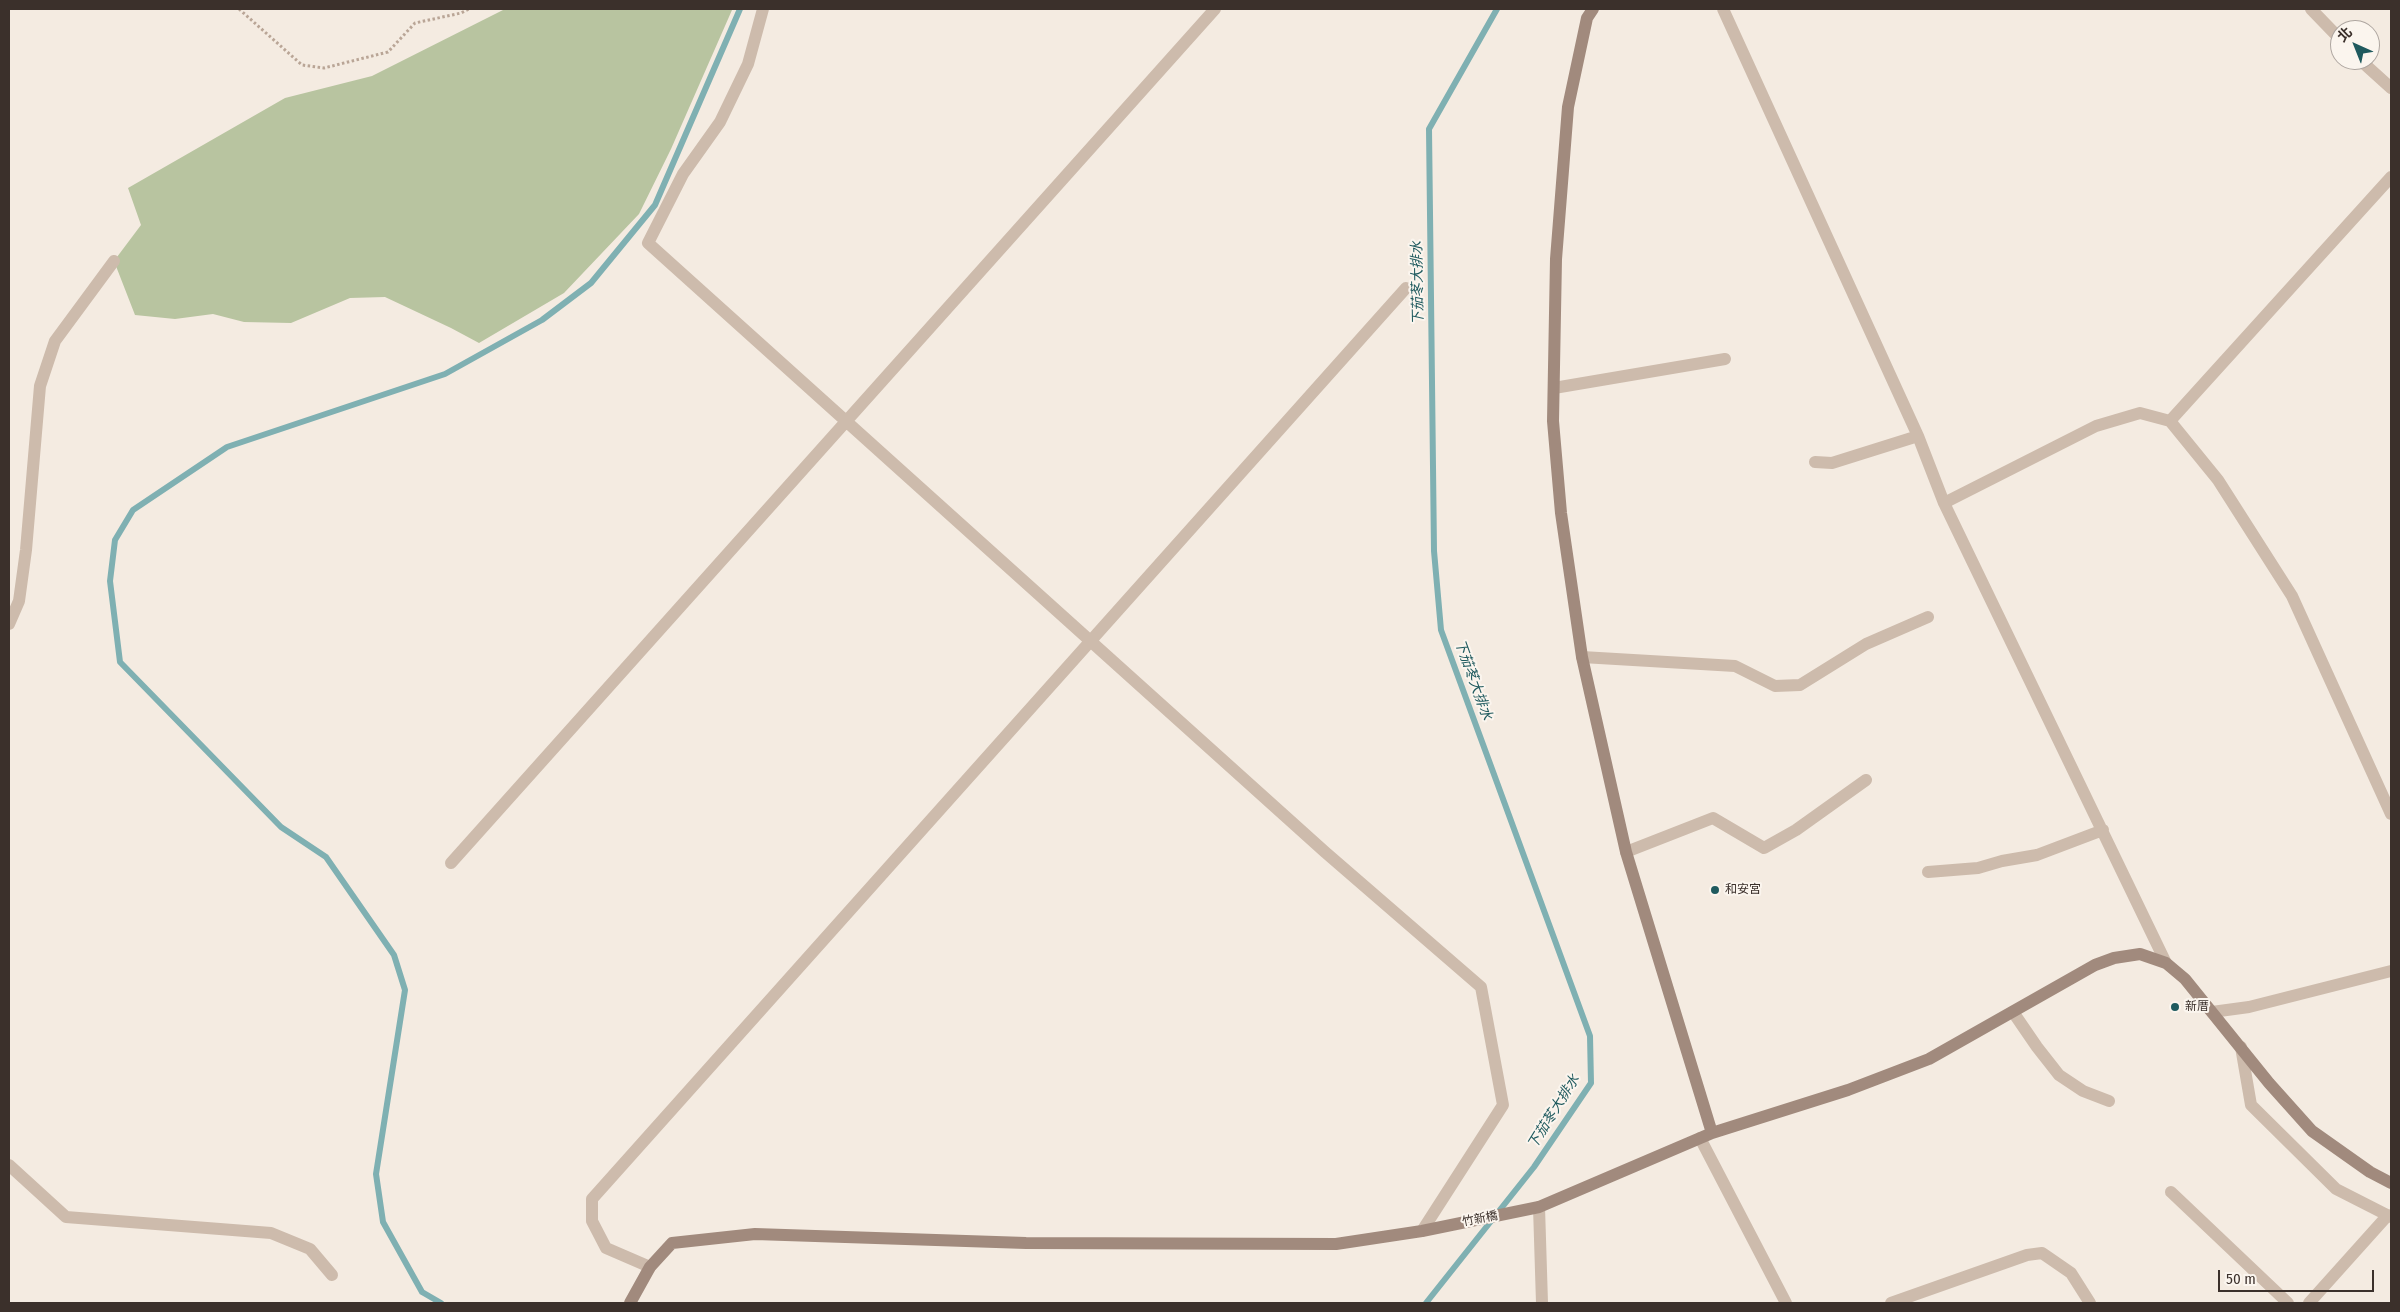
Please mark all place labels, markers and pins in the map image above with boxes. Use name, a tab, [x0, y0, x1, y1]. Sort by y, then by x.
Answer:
place label: 和安宮	[1725, 883, 1761, 897]
marker: 和安宮	[1709, 884, 1721, 896]
place label: 新厝	[2185, 1000, 2209, 1014]
marker: 新厝	[2169, 1001, 2181, 1013]

